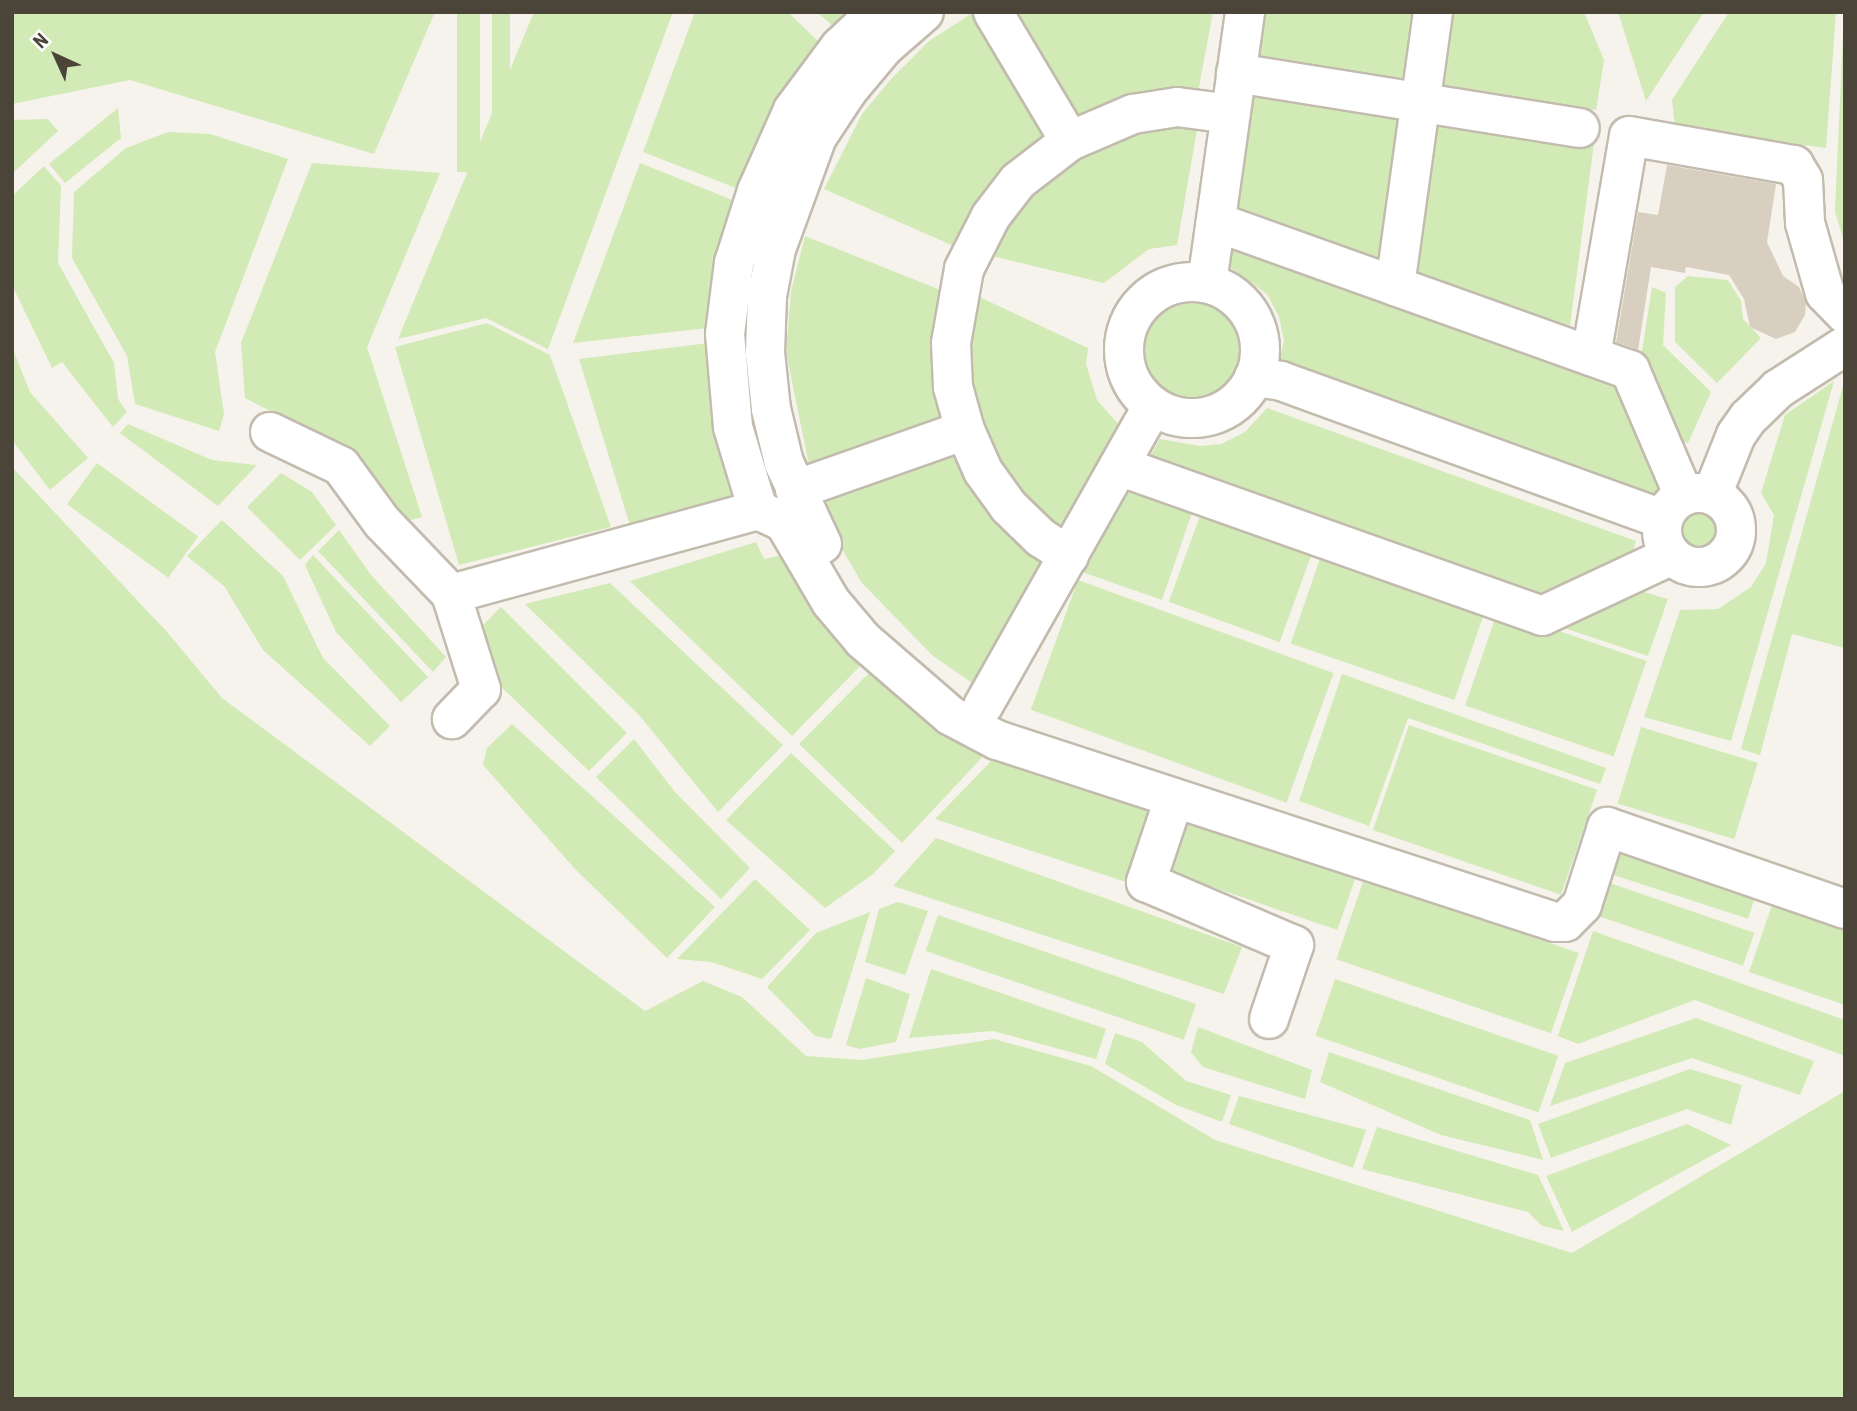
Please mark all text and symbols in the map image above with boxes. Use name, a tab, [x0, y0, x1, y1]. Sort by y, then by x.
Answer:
north arrow	[21, 21, 91, 91]
text: N	[29, 29, 53, 53]

